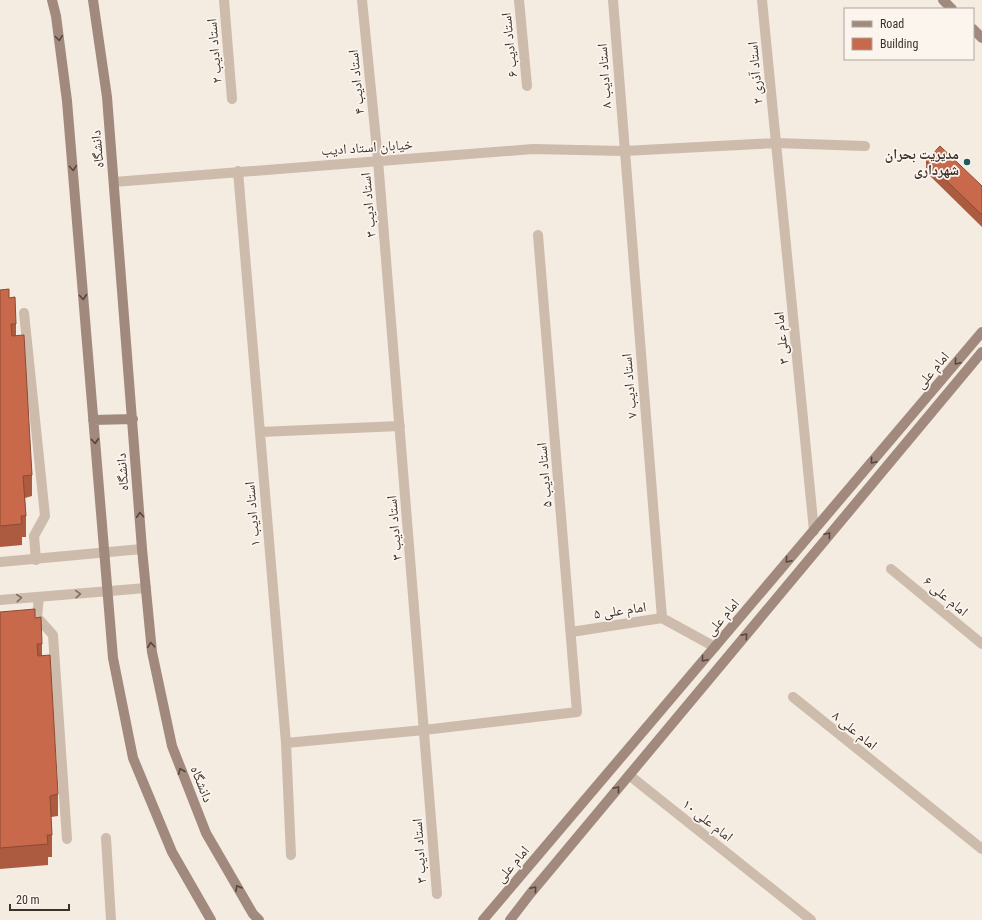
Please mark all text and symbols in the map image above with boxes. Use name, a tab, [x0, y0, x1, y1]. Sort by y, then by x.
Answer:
legend	[844, 8, 974, 60]
street label: استاد ادیب ۶	[498, 12, 521, 78]
text: Road	[880, 17, 904, 31]
street label: استاد ادیب ۲	[203, 18, 225, 84]
one-way arrow	[54, 35, 63, 41]
text: Building	[880, 37, 918, 51]
street label: استاد آذری ۲	[744, 41, 767, 105]
street label: استاد ادیب ۸	[594, 43, 615, 109]
street label: استاد ادیب ۴	[345, 49, 368, 115]
street label: دانشگاه	[87, 129, 107, 169]
street label: خیابان استاد ادیب	[321, 136, 414, 159]
place label: مدیریت بحران شهرداری	[885, 146, 959, 179]
marker: مدیریت بحران شهرداری	[962, 157, 972, 167]
one-way arrow	[68, 165, 77, 171]
street label: استاد ادیب ۳	[357, 172, 379, 238]
one-way arrow	[79, 294, 88, 300]
street label: امام علی ۳	[770, 311, 794, 365]
street label: امام علی	[912, 348, 954, 393]
street label: استاد ادیب ۷	[618, 353, 640, 419]
one-way arrow	[954, 357, 961, 365]
one-way arrow	[90, 438, 99, 444]
street label: استاد ادیب ۵	[533, 442, 555, 508]
street label: دانشگاه	[113, 452, 131, 491]
one-way arrow	[870, 457, 877, 464]
street label: استاد ادیب ۱	[241, 481, 263, 547]
street label: استاد ادیب ۳	[383, 495, 405, 561]
one-way arrow	[135, 512, 144, 518]
one-way arrow	[823, 533, 830, 540]
one-way arrow	[786, 556, 793, 563]
street label: امام علی ۶	[919, 573, 971, 621]
one-way arrow	[75, 589, 81, 598]
one-way arrow	[16, 594, 22, 603]
street label: امام علی	[702, 595, 744, 640]
street label: امام علی ۵	[593, 598, 648, 624]
one-way arrow	[740, 633, 747, 640]
one-way arrow	[147, 642, 156, 648]
one-way arrow	[702, 655, 709, 662]
street label: امام علی ۸	[828, 707, 881, 754]
street label: دانشگاه	[187, 763, 217, 805]
one-way arrow	[178, 767, 186, 774]
one-way arrow	[613, 787, 620, 794]
street label: امام علی ۱۰	[679, 795, 736, 846]
street label: استاد ادیب ۳	[409, 818, 430, 884]
street label: امام علی	[492, 842, 534, 887]
one-way arrow	[235, 885, 242, 892]
scale bar	[10, 886, 69, 912]
one-way arrow	[529, 887, 536, 894]
text: 20 m	[16, 893, 40, 907]

